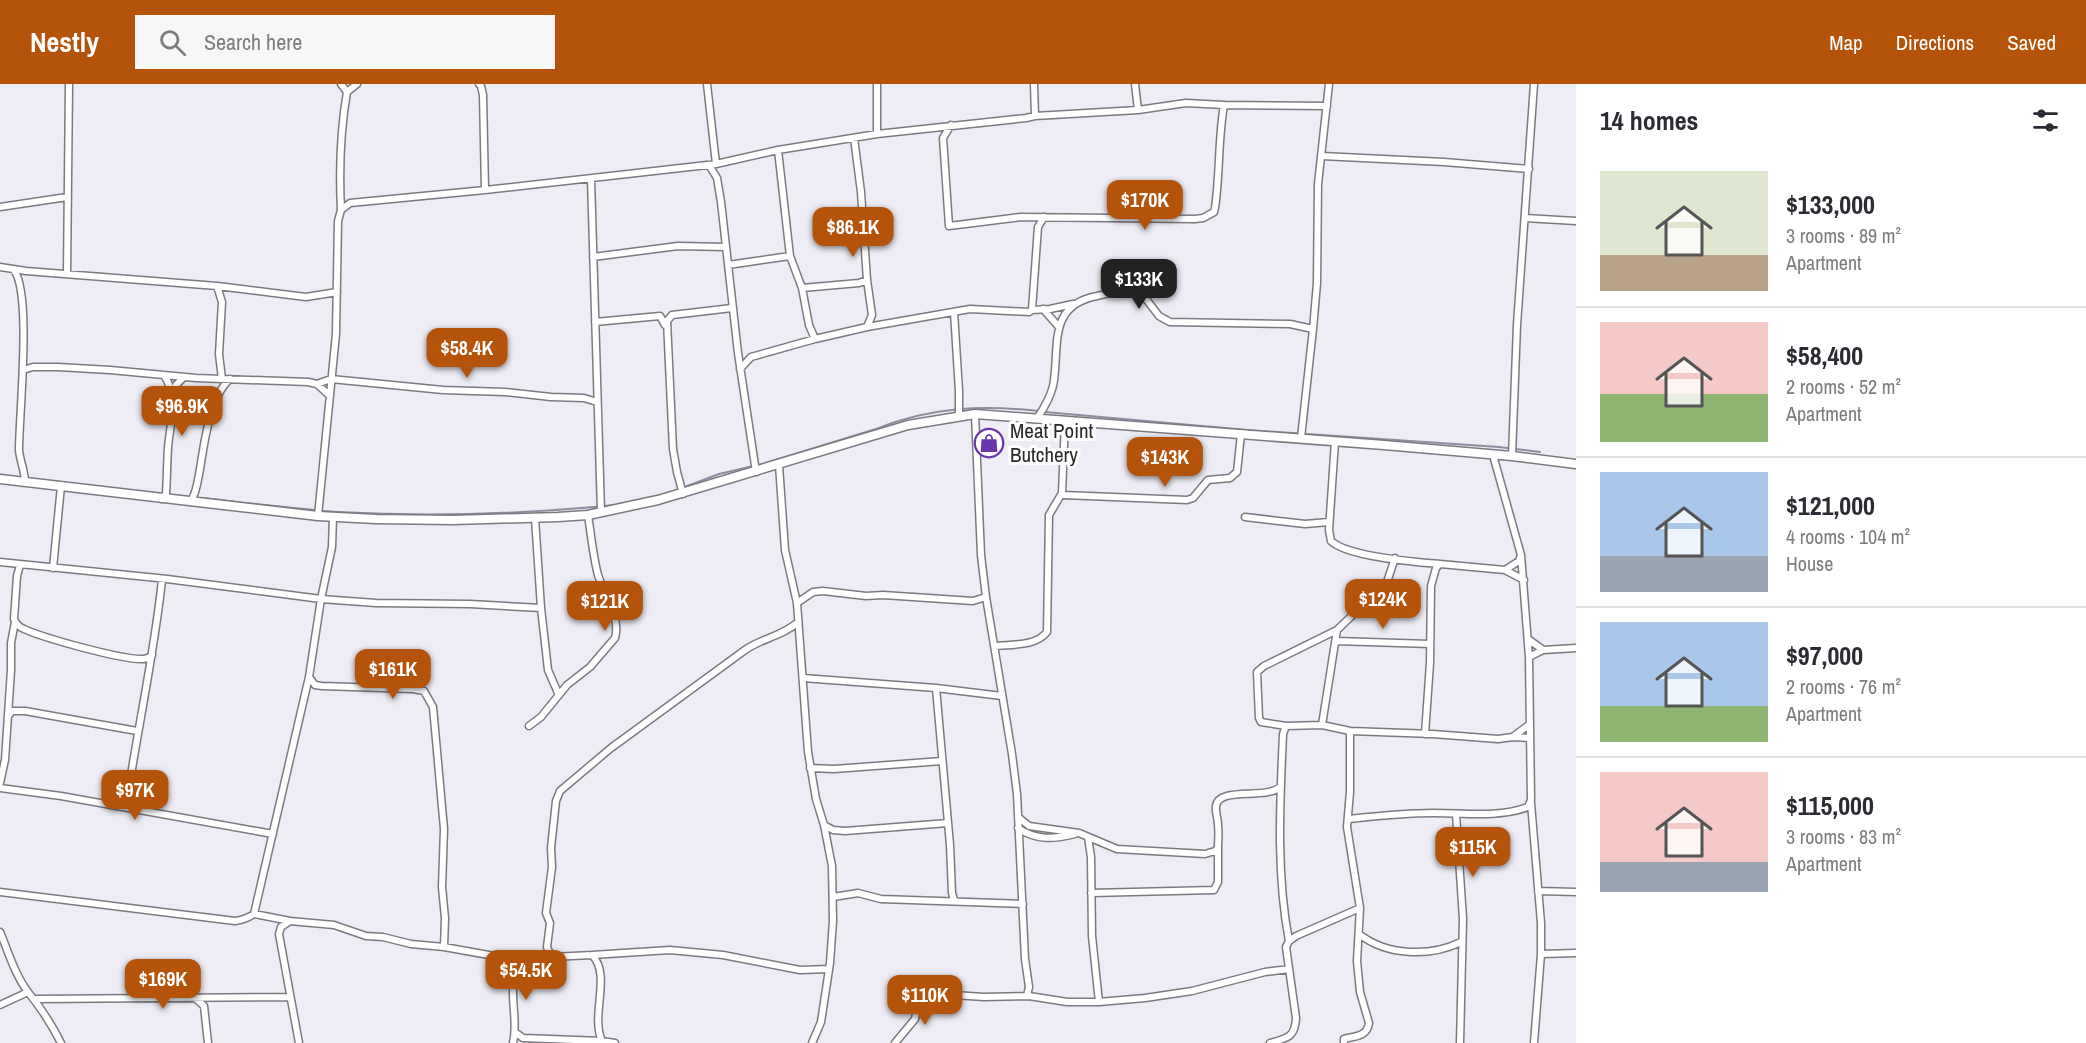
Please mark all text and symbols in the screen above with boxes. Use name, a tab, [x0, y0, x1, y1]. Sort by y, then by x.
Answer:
search box	[135, 15, 555, 69]
text: Nestly	[30, 23, 99, 61]
icon: search	[156, 26, 189, 59]
text: Search here	[204, 27, 302, 57]
text: Map	[1829, 28, 1863, 57]
text: Directions	[1896, 28, 1974, 57]
text: Saved	[2007, 28, 2056, 57]
text: 14 homes	[1600, 103, 1698, 138]
icon: filters	[2029, 104, 2062, 137]
pin: $170K	[1103, 180, 1187, 231]
text: $170K	[1121, 186, 1169, 213]
text: $133,000	[1786, 187, 1875, 222]
icon: home	[1648, 195, 1720, 267]
pin: $86.1K	[804, 207, 902, 258]
text: $86.1K	[827, 213, 879, 240]
text: 3 rooms · 89 m²	[1786, 222, 1901, 249]
text: Apartment	[1786, 249, 1862, 276]
pin: $133K	[1097, 259, 1181, 310]
text: $133K	[1115, 265, 1163, 292]
pin: $58.4K	[418, 328, 516, 379]
text: $58.4K	[441, 334, 493, 361]
text: $58,400	[1786, 338, 1863, 373]
icon: home	[1648, 346, 1720, 418]
text: 2 rooms · 52 m²	[1786, 373, 1901, 400]
pin: $96.9K	[133, 386, 231, 437]
text: $96.9K	[156, 392, 208, 419]
text: Apartment	[1786, 400, 1862, 427]
place label: Meat Point Butchery	[1010, 416, 1093, 469]
shop icon: Meat Point Butchery	[973, 427, 1005, 459]
pin: $143K	[1123, 437, 1207, 488]
text: $143K	[1141, 443, 1189, 470]
text: $121,000	[1786, 488, 1875, 523]
icon: home	[1648, 496, 1720, 568]
text: 4 rooms · 104 m²	[1786, 523, 1910, 550]
text: House	[1786, 550, 1833, 577]
pin: $124K	[1341, 579, 1425, 630]
pin: $121K	[563, 581, 647, 632]
text: $124K	[1359, 585, 1407, 612]
text: $121K	[581, 587, 629, 614]
text: $97,000	[1786, 638, 1863, 673]
icon: home	[1648, 646, 1720, 718]
pin: $161K	[351, 649, 435, 700]
text: $161K	[369, 655, 417, 682]
text: 2 rooms · 76 m²	[1786, 673, 1901, 700]
text: Apartment	[1786, 700, 1862, 727]
pin: $97K	[99, 770, 171, 821]
text: $97K	[115, 776, 155, 803]
text: $115,000	[1786, 788, 1874, 823]
icon: home	[1648, 796, 1720, 868]
text: 3 rooms · 83 m²	[1786, 823, 1901, 850]
pin: $115K	[1431, 827, 1515, 878]
text: $115K	[1449, 833, 1497, 860]
text: Apartment	[1786, 850, 1862, 877]
pin: $54.5K	[477, 950, 575, 1001]
text: $54.5K	[500, 956, 552, 983]
pin: $169K	[121, 959, 205, 1010]
text: $169K	[139, 965, 187, 992]
pin: $110K	[883, 975, 967, 1026]
text: $110K	[901, 981, 949, 1008]

